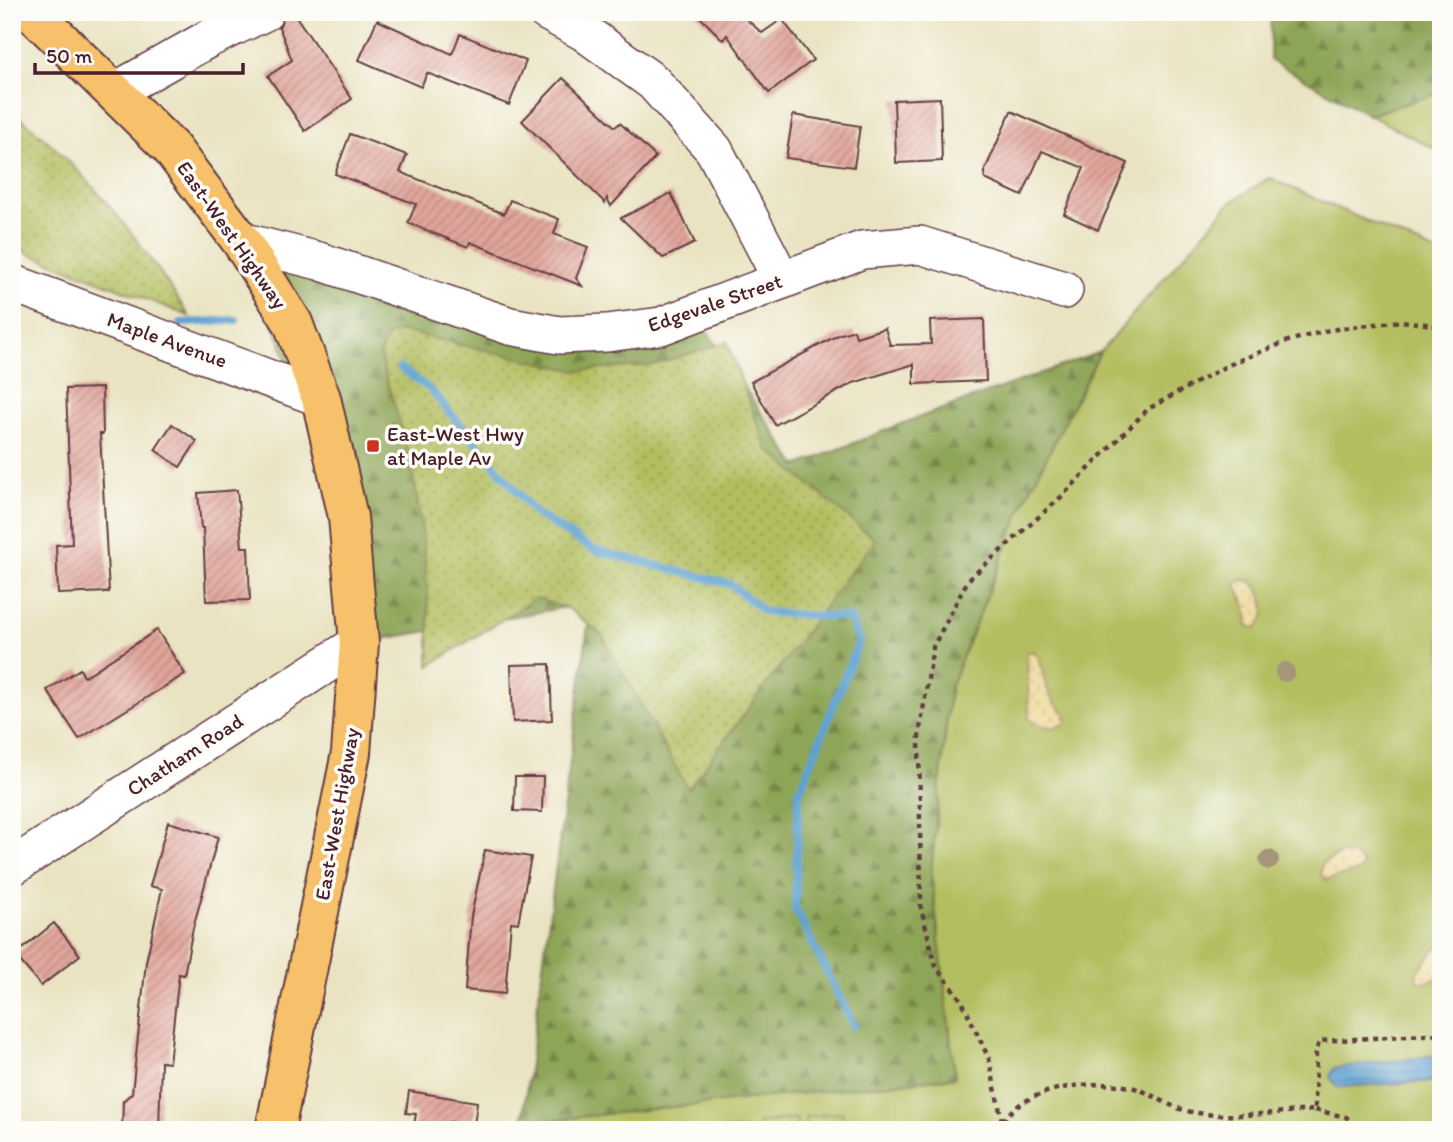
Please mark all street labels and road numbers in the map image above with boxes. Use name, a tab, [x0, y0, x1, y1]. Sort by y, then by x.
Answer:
street label: East-West Highway	[172, 156, 293, 314]
street label: Edgevale Street	[644, 268, 785, 337]
street label: Maple Avenue	[104, 306, 231, 373]
street label: Chatham Road	[122, 708, 247, 801]
street label: East-West Highway	[309, 726, 364, 902]

